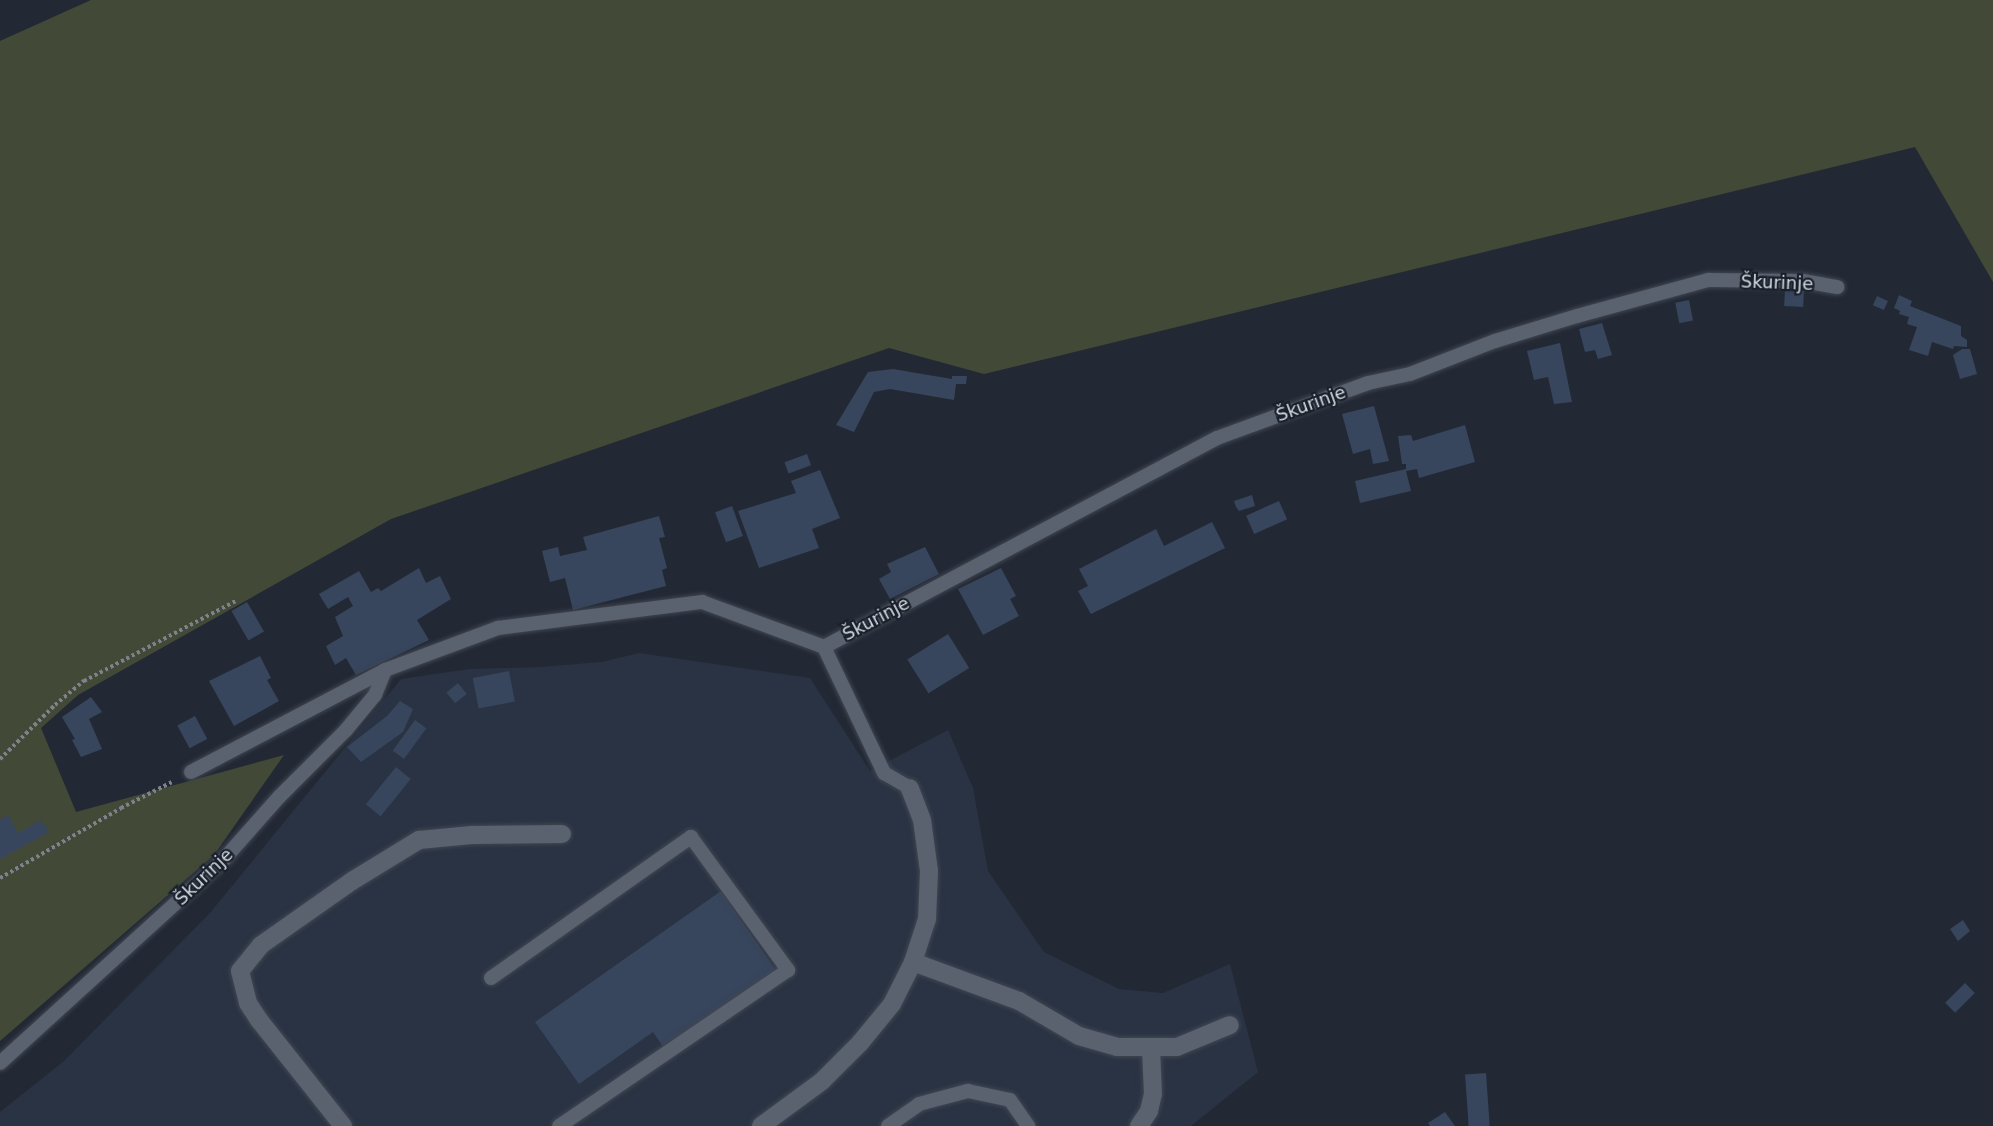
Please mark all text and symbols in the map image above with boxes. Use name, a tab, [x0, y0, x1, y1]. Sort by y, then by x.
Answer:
street label: Škurinje	[1740, 271, 1814, 295]
street label: Škurinje	[1273, 381, 1349, 427]
street label: Škurinje	[839, 592, 913, 646]
street label: Škurinje	[170, 844, 238, 910]

